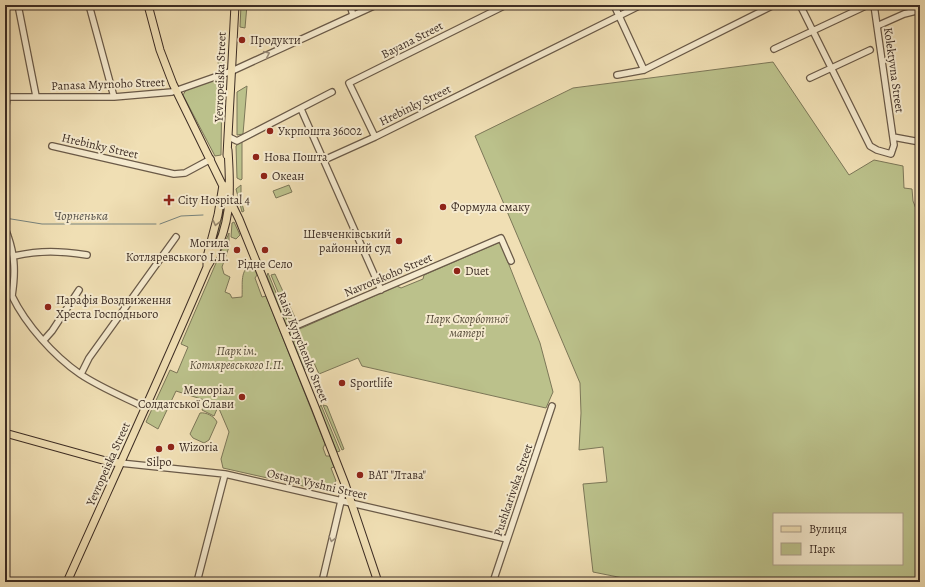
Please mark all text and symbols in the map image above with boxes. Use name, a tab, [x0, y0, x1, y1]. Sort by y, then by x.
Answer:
street label: Bayana Street	[378, 18, 446, 62]
street label: Kolektyvna Street	[880, 26, 908, 114]
street label: Yevropeiska Street	[210, 32, 230, 123]
place label: Продукти	[250, 32, 301, 48]
marker: Продукти	[237, 35, 247, 45]
one-way arrow	[264, 51, 271, 59]
street label: Panasa Myrnoho Street	[51, 74, 165, 94]
street label: Hrebinky Street	[376, 81, 454, 129]
place label: Укрпошта 36002	[278, 123, 362, 139]
marker: Укрпошта 36002	[265, 126, 275, 136]
street label: Hrebinky Street	[60, 129, 140, 163]
place label: Нова Пошта	[264, 149, 328, 165]
marker: Нова Пошта	[251, 152, 261, 162]
place label: Океан	[272, 168, 304, 184]
marker: Океан	[259, 171, 269, 181]
place label: City Hospital 4	[178, 192, 251, 208]
marker: City Hospital 4	[163, 194, 175, 206]
place label: Формула смаку	[451, 199, 530, 215]
marker: Формула смаку	[438, 202, 448, 212]
water label: Чорненька	[54, 207, 108, 224]
one-way arrow	[212, 219, 221, 226]
place label: Шевченківський районний суд	[303, 226, 391, 256]
place label: Могила Котляревського І.П.	[126, 235, 229, 265]
marker: Шевченківський районний суд	[394, 236, 404, 246]
marker: Могила Котляревського І.П.	[232, 245, 242, 255]
marker: Рідне Село	[260, 245, 270, 255]
street label: Navrotskoho Street	[341, 249, 435, 301]
place label: Рідне Село	[237, 256, 293, 272]
place label: Duet	[465, 263, 489, 279]
marker: Duet	[452, 266, 462, 276]
street label: Raisy Kyrychenko Street	[273, 289, 333, 405]
place label: Парафія Воздвиження Хреста Господнього	[56, 292, 172, 322]
marker: Парафія Воздвиження Хреста Господнього	[43, 302, 53, 312]
park label: Парк Скорботної матері	[426, 311, 509, 341]
park label: Парк ім. Котляревського І.П.	[190, 343, 284, 373]
place label: Sportlife	[350, 375, 393, 391]
marker: Sportlife	[337, 378, 347, 388]
place label: Меморіал Солдатської Слави	[138, 382, 234, 412]
marker: Меморіал Солдатської Слави	[237, 392, 247, 402]
street label: Yevropeiska Street	[82, 419, 134, 509]
place label: Wizoria	[178, 439, 219, 455]
marker: Wizoria	[166, 442, 176, 452]
street label: Pushkarivska Street	[490, 442, 536, 538]
marker: Silpo	[154, 444, 164, 454]
place label: Silpo	[147, 454, 171, 470]
street label: Ostapa Vyshni Street	[265, 465, 369, 503]
place label: ВАТ "Лтава"	[368, 467, 426, 483]
marker: ВАТ "Лтава"	[355, 470, 365, 480]
legend	[773, 513, 903, 565]
text: Вулиця	[809, 521, 847, 537]
one-way arrow	[329, 536, 337, 542]
text: Парк	[809, 541, 835, 557]

